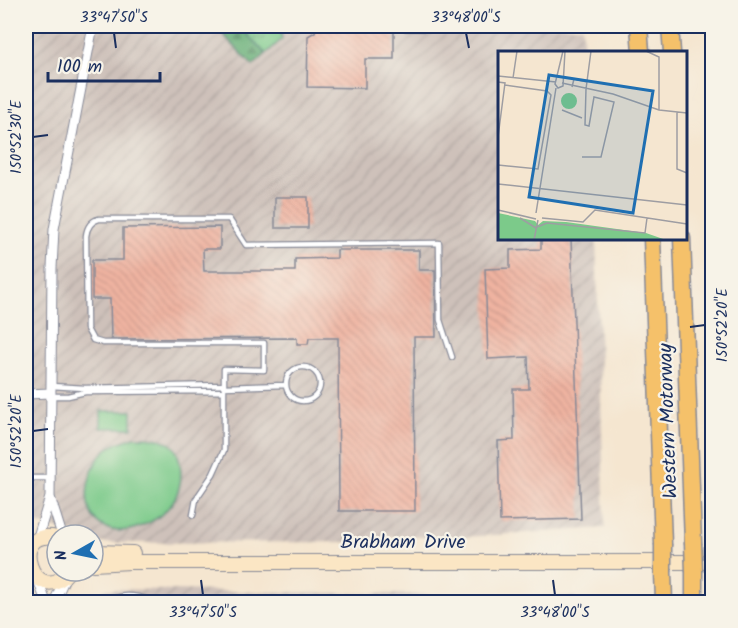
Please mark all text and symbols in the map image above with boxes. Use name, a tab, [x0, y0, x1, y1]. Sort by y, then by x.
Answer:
text: 33°47'50"S	[80, 6, 148, 30]
text: 33°48'00"S	[431, 6, 501, 30]
scale bar	[48, 45, 160, 83]
inset map	[498, 51, 687, 240]
text: 100 m	[57, 53, 102, 82]
text: 150°52'30"E	[5, 99, 29, 174]
text: 150°52'20"E	[711, 287, 735, 362]
street label: Western Motorway	[650, 342, 688, 499]
text: 150°52'20"E	[5, 393, 29, 468]
north arrow	[45, 523, 105, 583]
street label: Brabham Drive	[341, 527, 466, 559]
text: N	[49, 548, 75, 562]
text: 33°47'50"S	[169, 601, 237, 625]
text: 33°48'00"S	[520, 601, 590, 625]

